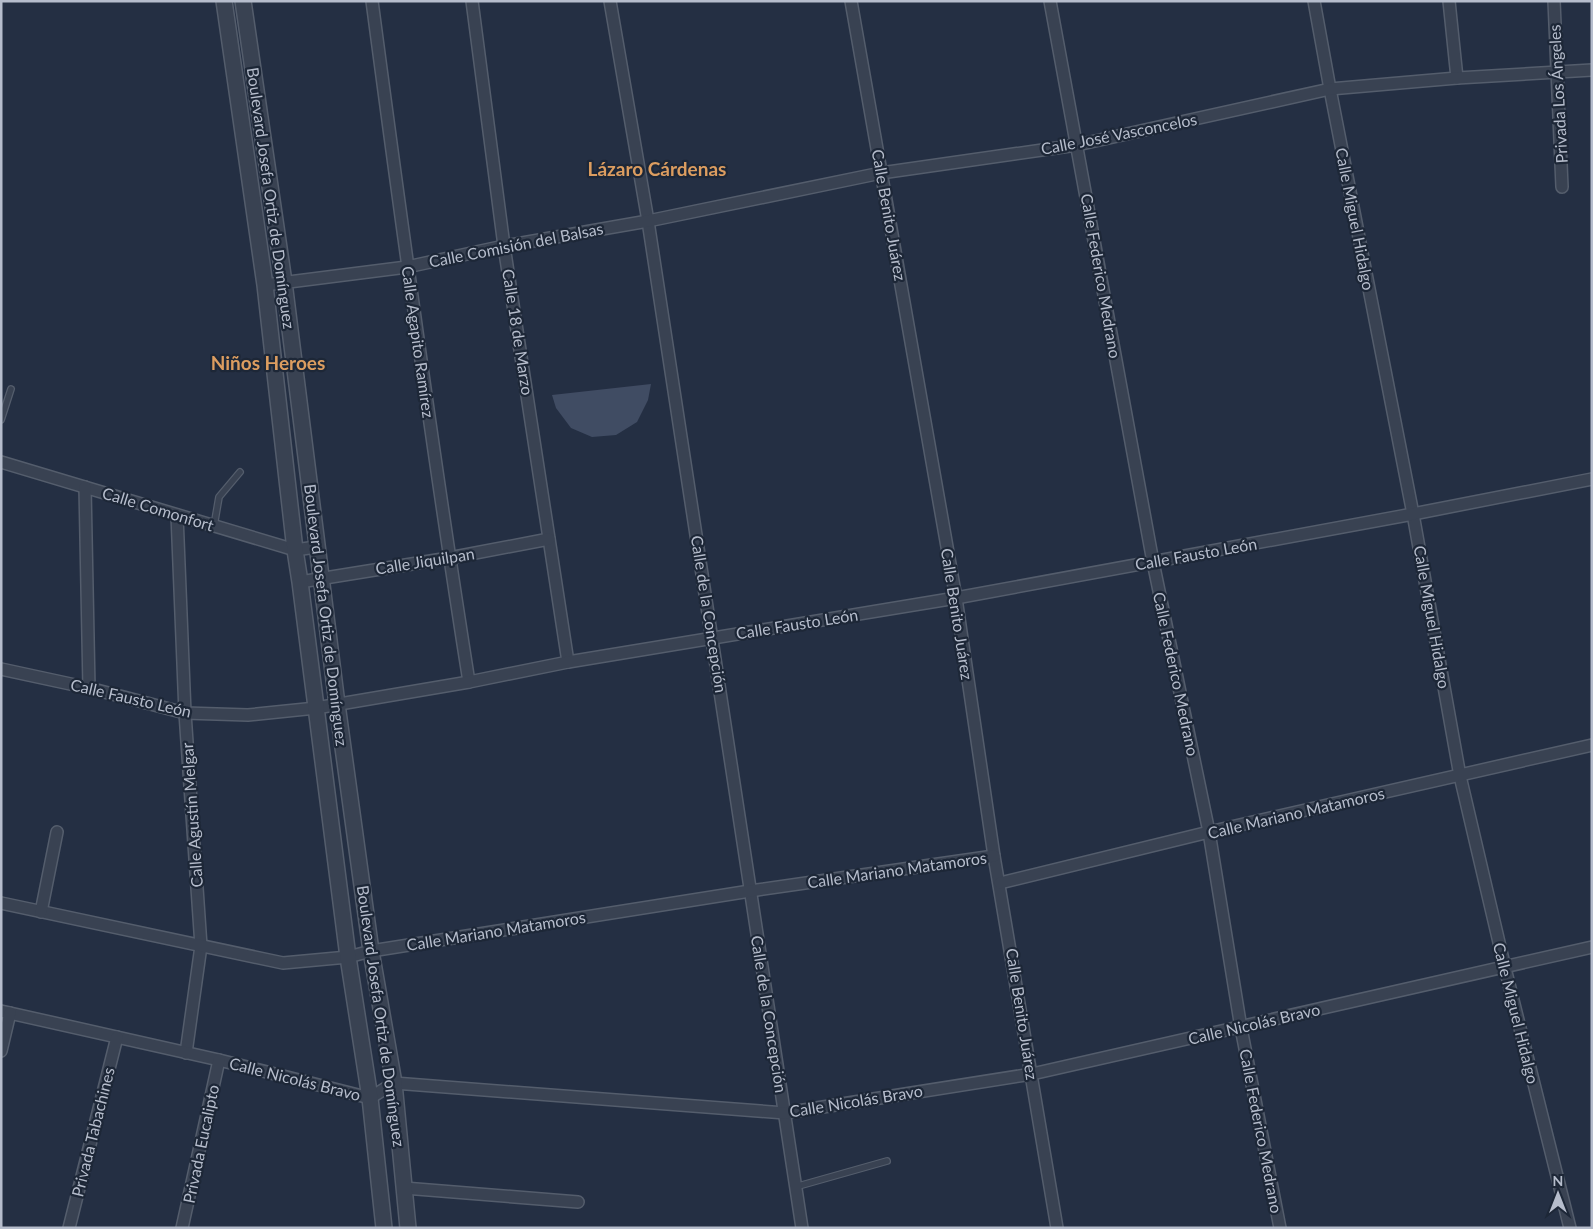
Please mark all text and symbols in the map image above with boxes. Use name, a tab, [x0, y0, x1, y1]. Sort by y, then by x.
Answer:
street label: Privada Los Ángeles	[1544, 24, 1571, 164]
street label: Boulevard Josefa Ortiz de Domínguez	[244, 66, 299, 330]
street label: Calle José Vasconcelos	[1039, 109, 1199, 158]
street label: Calle Miguel Hidalgo	[1332, 146, 1379, 292]
street label: Calle Benito Juárez	[869, 148, 910, 282]
district label: Lázaro Cárdenas	[588, 157, 726, 180]
street label: Calle Federico Medrano	[1078, 192, 1125, 360]
street label: Calle Comisión del Balsas	[427, 218, 605, 271]
street label: Calle Agapito Ramírez	[398, 265, 439, 419]
street label: Calle 18 de Marzo	[499, 267, 538, 396]
district label: Niños Heroes	[211, 351, 325, 374]
street label: Calle Comonfort	[100, 483, 216, 535]
street label: Boulevard Josefa Ortiz de Domínguez	[301, 483, 352, 747]
street label: Calle Fausto León	[1134, 533, 1258, 574]
street label: Calle de la Concepción	[688, 534, 731, 694]
street label: Calle Jiquilpan	[374, 543, 476, 578]
street label: Calle Miguel Hidalgo	[1411, 544, 1454, 690]
street label: Calle Benito Juárez	[938, 547, 977, 681]
street label: Calle Federico Medrano	[1150, 590, 1203, 758]
street label: Calle Fausto León	[734, 604, 859, 643]
street label: Calle Fausto León	[69, 674, 193, 721]
street label: Calle Agustín Melgar	[177, 742, 206, 888]
street label: Calle Mariano Matamoros	[1206, 783, 1386, 842]
street label: Calle Mariano Matamoros	[806, 848, 988, 892]
street label: Boulevard Josefa Ortiz de Domínguez	[354, 884, 409, 1148]
street label: Calle Mariano Matamoros	[405, 907, 587, 954]
street label: Calle de la Concepción	[748, 934, 791, 1094]
street label: Calle Miguel Hidalgo	[1490, 940, 1543, 1085]
street label: Calle Benito Juárez	[1003, 947, 1042, 1081]
street label: Calle Nicolás Bravo	[1186, 999, 1322, 1048]
street label: Calle Federico Medrano	[1236, 1047, 1287, 1215]
street label: Calle Nicolás Bravo	[227, 1053, 363, 1104]
street label: Privada Tabachines	[67, 1065, 118, 1199]
street label: Calle Nicolás Bravo	[788, 1081, 924, 1120]
street label: Privada Eucalipto	[179, 1083, 222, 1205]
north arrow	[1533, 1169, 1583, 1219]
text: N	[1553, 1172, 1563, 1189]

